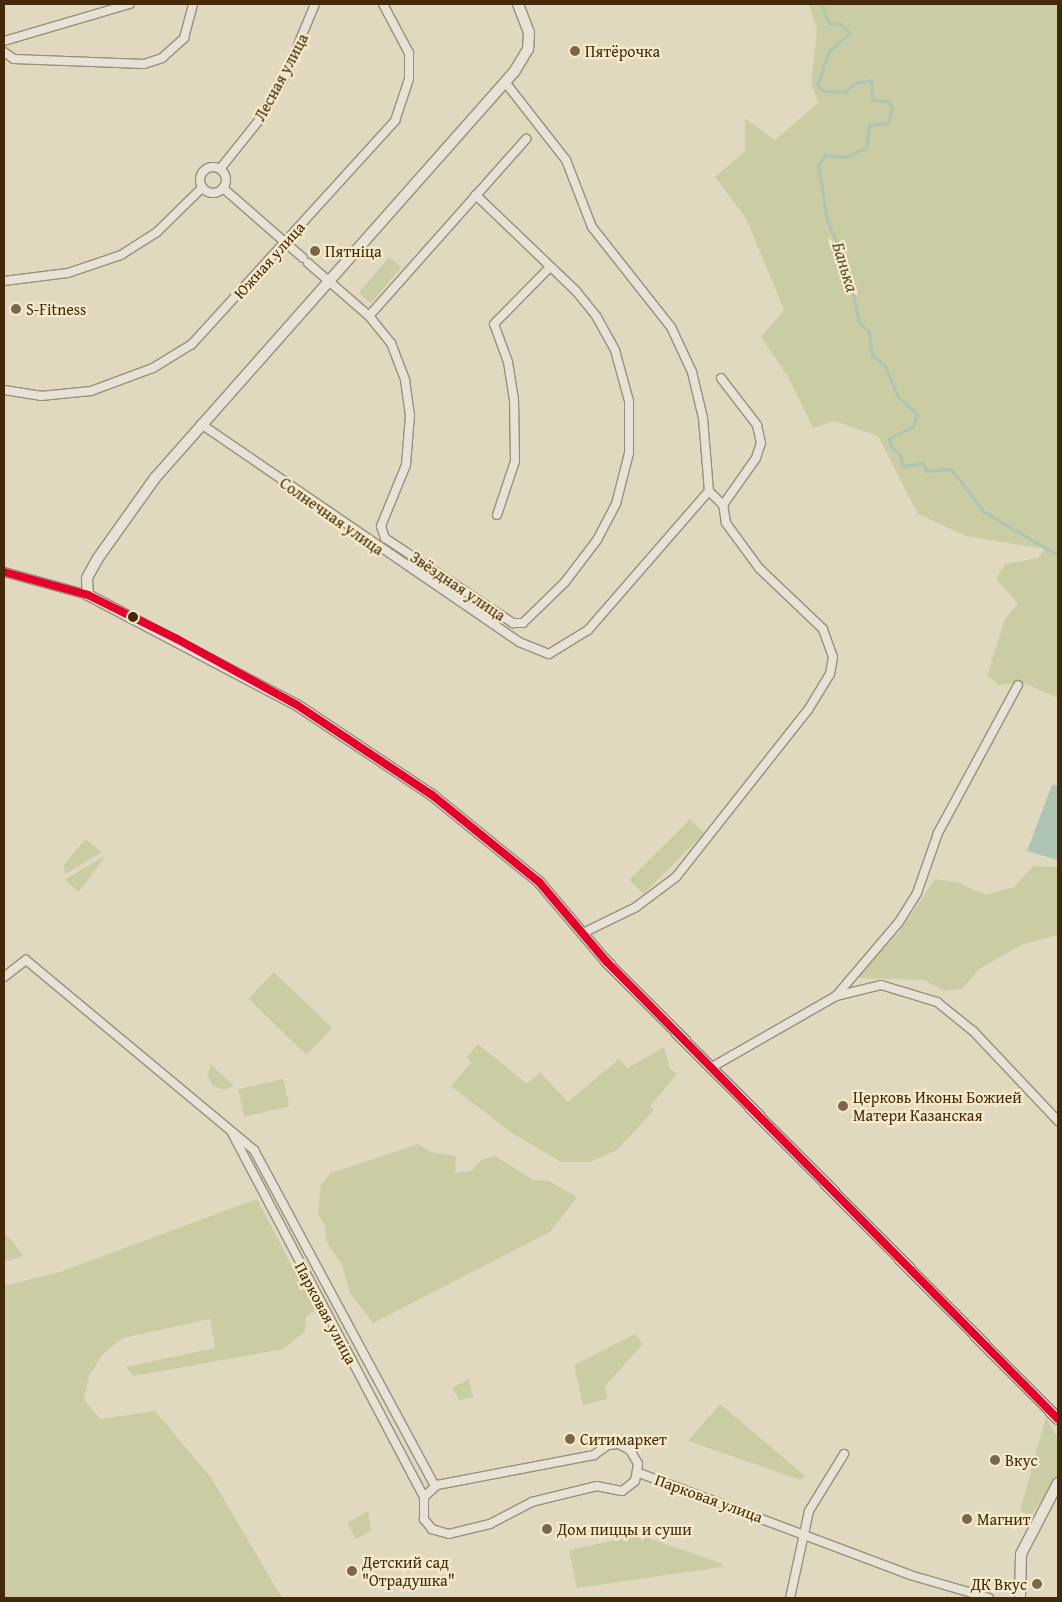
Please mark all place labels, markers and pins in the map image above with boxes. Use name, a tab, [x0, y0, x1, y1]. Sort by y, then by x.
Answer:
place label: Пятёрочка	[585, 41, 660, 61]
marker: Пятёрочка	[569, 45, 581, 57]
place label: Пятнiца	[325, 241, 382, 261]
marker: Пятнiца	[309, 245, 321, 257]
place label: S-Fitness	[26, 299, 86, 319]
marker: S-Fitness	[10, 303, 22, 315]
unlabelled marker	[128, 612, 138, 622]
place label: Церковь Иконы Божией Матери Казанская	[853, 1087, 1022, 1125]
marker: Церковь Иконы Божией Матери Казанская	[837, 1100, 849, 1112]
place label: Ситимаркет	[580, 1429, 667, 1449]
marker: Ситимаркет	[564, 1433, 576, 1445]
place label: Вкус	[1005, 1450, 1038, 1470]
marker: Вкус	[989, 1454, 1001, 1466]
place label: Магнит	[977, 1509, 1030, 1529]
marker: Магнит	[961, 1513, 973, 1525]
place label: Дом пиццы и суши	[557, 1519, 692, 1539]
marker: Дом пиццы и суши	[541, 1523, 553, 1535]
place label: Детский сад "Отрадушка"	[362, 1552, 455, 1590]
marker: Детский сад "Отрадушка"	[346, 1565, 358, 1577]
place label: ДК Вкус	[971, 1574, 1027, 1594]
marker: ДК Вкус	[1031, 1578, 1043, 1590]

